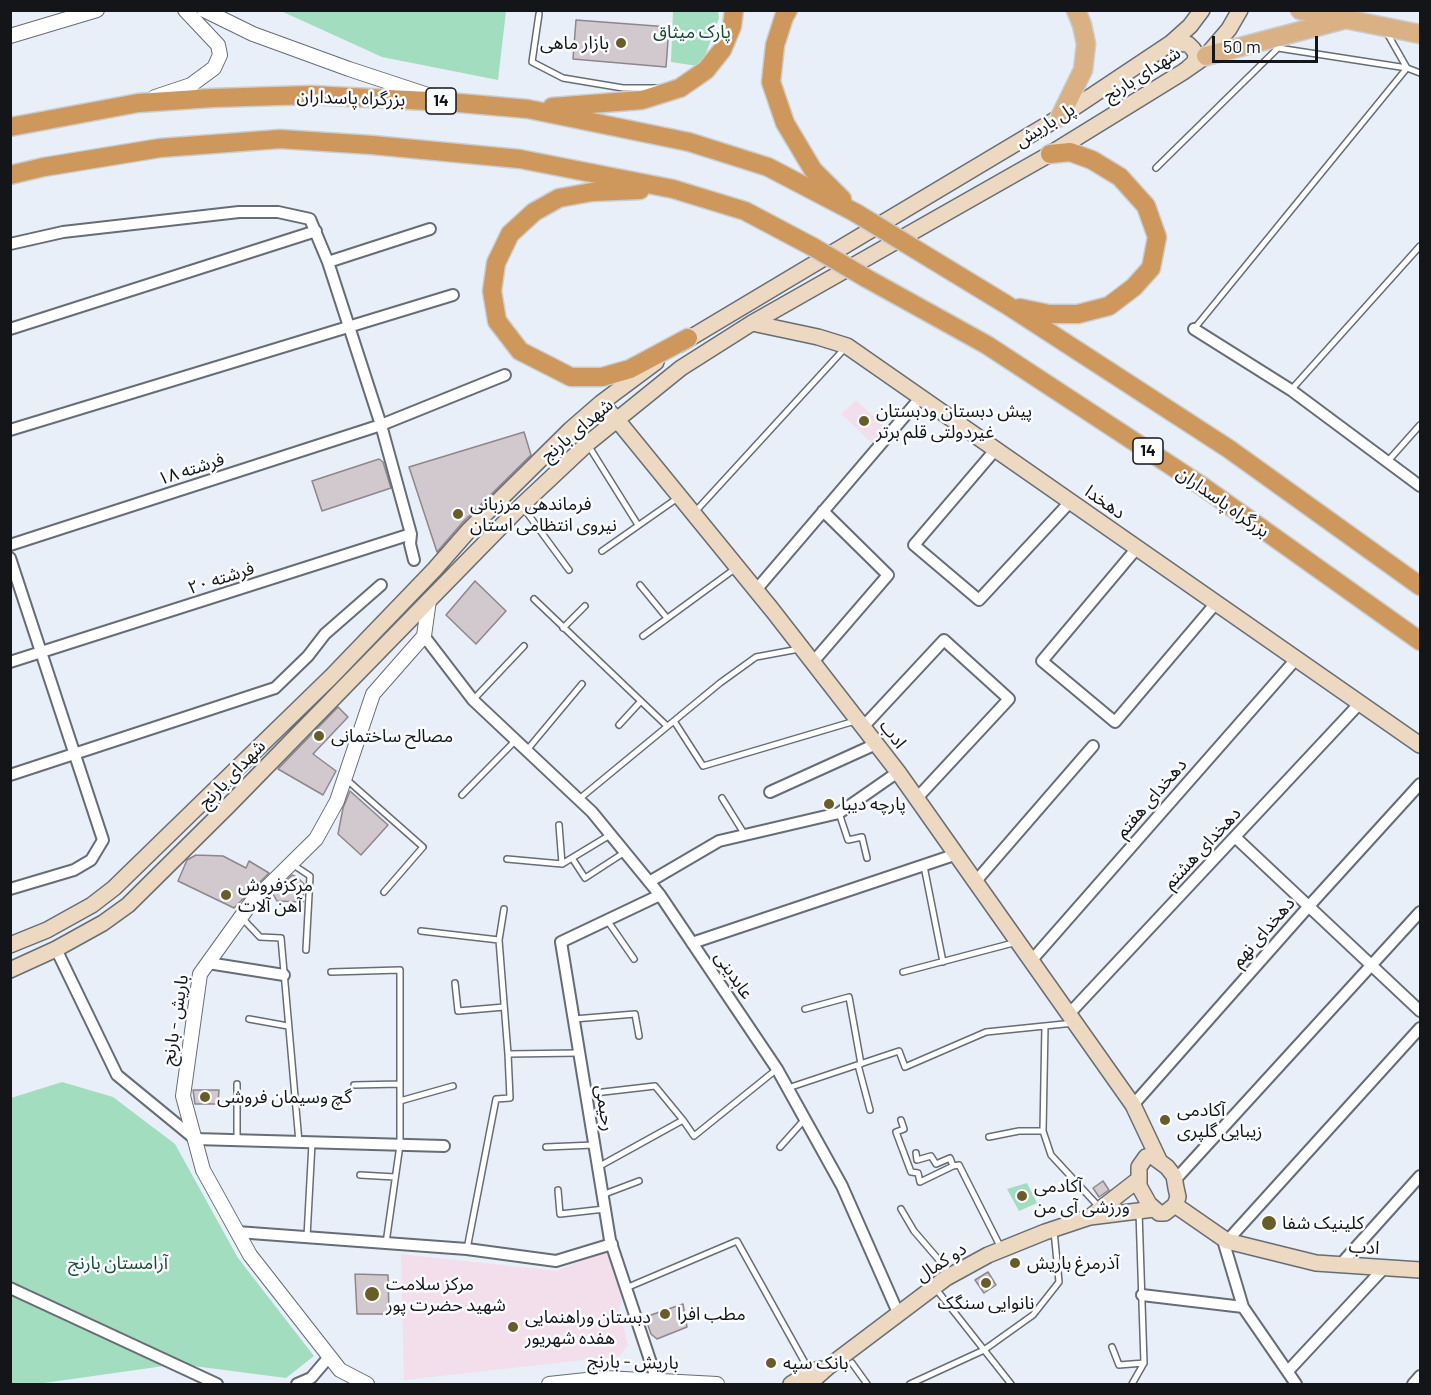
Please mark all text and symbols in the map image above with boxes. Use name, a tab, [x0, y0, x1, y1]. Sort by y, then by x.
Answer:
park label: پارک میثاق	[653, 21, 731, 43]
scale bar	[1215, 24, 1322, 62]
place label: بازار ماهی	[540, 32, 609, 54]
text: 50 m	[1223, 35, 1261, 57]
marker: بازار ماهی	[614, 36, 628, 50]
street label: شهدای بارنج	[1099, 42, 1185, 106]
street label: بزرگراه پاسداران	[296, 85, 406, 111]
road number: 14	[426, 88, 456, 114]
street label: پل باریش	[1011, 98, 1079, 152]
street label: شهدای بارنج	[537, 394, 617, 466]
place label: پیش دبستان ودبستان غیردولتی قلم برتر	[876, 400, 1032, 442]
marker: پیش دبستان ودبستان غیردولتی قلم برتر	[857, 414, 871, 428]
road number: 14	[1133, 438, 1163, 464]
street label: ۱۸ فرشته	[155, 448, 227, 490]
street label: بزرگراه پاسداران	[1172, 462, 1274, 542]
street label: دهخدا	[1081, 480, 1129, 524]
place label: فرماندهی مرزبانی نیروی انتظامی استان	[470, 493, 617, 536]
marker: فرماندهی مرزبانی نیروی انتظامی استان	[451, 507, 465, 521]
street label: ۲۰ فرشته	[185, 557, 257, 599]
street label: ادب	[875, 715, 911, 753]
place label: مصالح ساختمانی	[331, 725, 453, 747]
marker: مصالح ساختمانی	[312, 729, 326, 743]
street label: شهدای بارنج	[194, 735, 270, 813]
street label: دهخدای هفتم	[1111, 754, 1191, 842]
place label: پارچه دیبا	[841, 793, 906, 815]
marker: پارچه دیبا	[822, 797, 836, 811]
street label: دهخدای هشتم	[1159, 803, 1245, 893]
place label: مرکزفروش آهن آلات	[238, 874, 313, 916]
marker: مرکزفروش آهن آلات	[219, 888, 233, 902]
street label: دهخدای نهم	[1227, 893, 1299, 971]
street label: عابدینی	[710, 947, 758, 1003]
street label: باریش - بارنج	[157, 973, 193, 1067]
street label: رحیمی	[591, 1083, 619, 1133]
place label: گچ وسیمان فروشی	[217, 1086, 352, 1108]
marker: گچ وسیمان فروشی	[198, 1090, 212, 1104]
place label: آکادمی زیبایی گلپری	[1177, 1099, 1262, 1142]
marker: آکادمی زیبایی گلپری	[1158, 1113, 1172, 1127]
place label: آکادمی ورزشی آی من	[1034, 1175, 1130, 1218]
marker: آکادمی ورزشی آی من	[1015, 1189, 1029, 1203]
place label: کلینیک شفا	[1282, 1212, 1364, 1234]
marker: کلینیک شفا	[1260, 1214, 1278, 1232]
street label: ادب	[1348, 1235, 1380, 1259]
street label: دو کمال	[912, 1238, 970, 1286]
park label: آرامستان بارنج	[68, 1252, 168, 1274]
place label: آذرمرغ باریش	[1027, 1252, 1119, 1274]
marker: آذرمرغ باریش	[1008, 1256, 1022, 1270]
place label: مرکز سلامت شهید حضرت پور	[386, 1273, 506, 1316]
marker: نانوایی سنگک	[979, 1276, 993, 1290]
marker: مرکز سلامت شهید حضرت پور	[363, 1285, 381, 1303]
place label: نانوایی سنگک	[938, 1292, 1034, 1314]
place label: مطب افرا	[677, 1303, 746, 1325]
place label: دبستان وراهنمایی هفده شهریور	[525, 1306, 651, 1348]
marker: مطب افرا	[658, 1307, 672, 1321]
marker: دبستان وراهنمایی هفده شهریور	[506, 1320, 520, 1334]
street label: باریش - بارنج	[587, 1350, 679, 1374]
place label: بانک سپه	[783, 1352, 849, 1374]
marker: بانک سپه	[764, 1356, 778, 1370]

